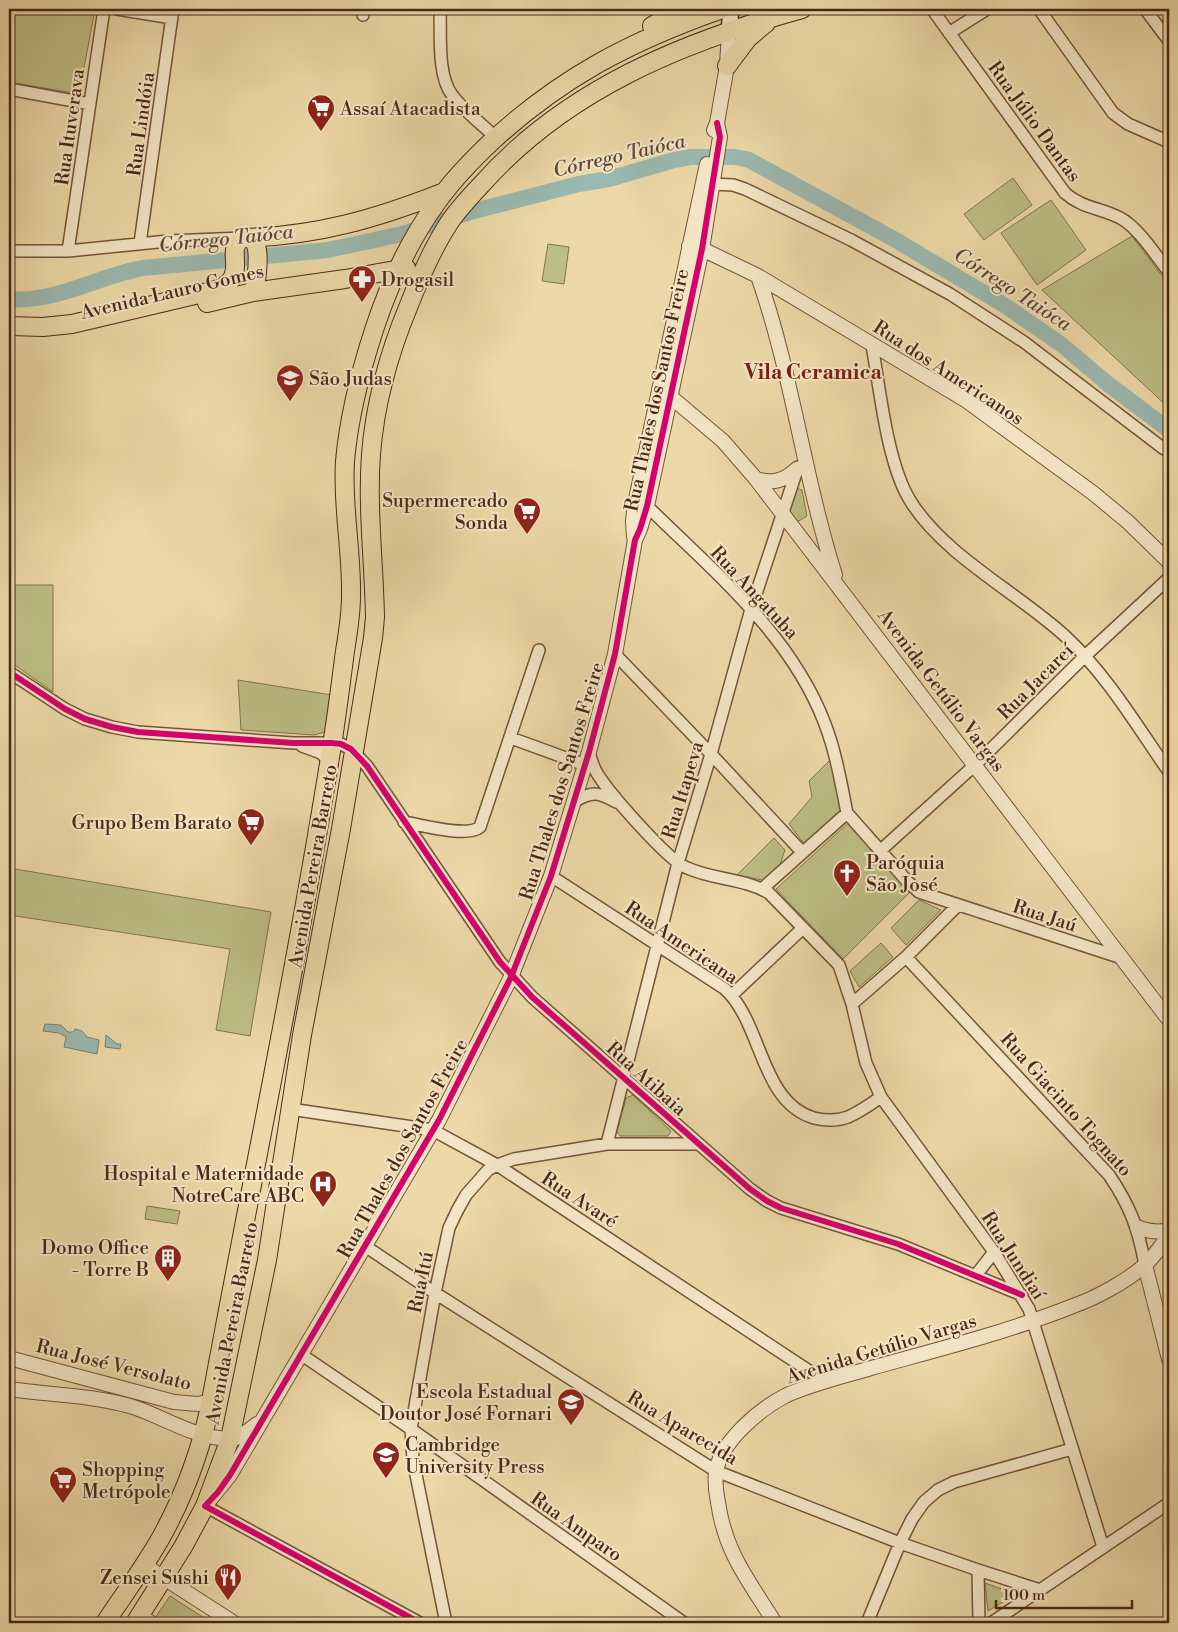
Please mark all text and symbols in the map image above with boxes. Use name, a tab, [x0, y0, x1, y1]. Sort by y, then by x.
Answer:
street label: Rua Júlio Dantas	[982, 56, 1086, 187]
street label: Rua Ituverava	[50, 67, 90, 187]
street label: Rua Lindóia	[122, 70, 160, 178]
supermarket icon: Assaí Atacadista	[306, 93, 336, 132]
place label: Assaí Atacadista	[339, 97, 481, 121]
water label: Córrego Taióca	[551, 129, 689, 184]
water label: Córrego Taióca	[158, 220, 296, 259]
water label: Córrego Taióca	[949, 243, 1076, 338]
street label: Avenida Lauro Gomes	[77, 259, 266, 325]
pharmacy icon: Drogasil	[347, 264, 377, 303]
street label: Rua Thales dos Santos Freire	[619, 267, 694, 514]
place label: Drogasil	[381, 268, 454, 292]
street label: Rua dos Americanos	[869, 315, 1028, 431]
district label: Vila Ceramica	[743, 360, 882, 386]
school or university icon: São Judas	[275, 363, 305, 402]
place label: São Judas	[309, 367, 392, 391]
place label: Supermercado Sonda	[382, 489, 508, 535]
supermarket icon: Supermercado Sonda	[512, 496, 542, 535]
street label: Rua Angatuba	[705, 541, 804, 645]
street label: Avenida Getúlio Vargas	[871, 604, 1010, 777]
street label: Rua Jacareí	[992, 638, 1079, 725]
street label: Rua Thales dos Santos Freire	[514, 659, 610, 903]
street label: Rua Itapeva	[657, 738, 709, 842]
street label: Avenida Pereira Barreto	[283, 763, 343, 971]
supermarket icon: Grupo Bem Barato	[236, 807, 266, 846]
place label: Grupo Bem Barato	[71, 811, 232, 835]
place label: Paróquia São José	[866, 851, 945, 897]
church icon: Paróquia São José	[832, 858, 862, 897]
street label: Rua Jaú	[1010, 894, 1080, 938]
street label: Rua Americana	[620, 896, 743, 990]
street label: Rua Giacinto Tognato	[995, 1028, 1137, 1182]
street label: Rua Thales dos Santos Freire	[332, 1034, 473, 1263]
street label: Rua Atibaia	[601, 1036, 692, 1121]
place label: Hospital e Maternidade NotreCare ABC	[104, 1162, 304, 1208]
street label: Rua Avaré	[537, 1166, 622, 1233]
hospital icon: Hospital e Maternidade NotreCare ABC	[308, 1169, 338, 1208]
street label: Rua Jundiaí	[976, 1207, 1051, 1305]
street label: Avenida Pereira Barreto	[200, 1220, 263, 1428]
place label: Domo Office - Torre B	[41, 1236, 149, 1282]
building icon: Domo Office - Torre B	[153, 1243, 183, 1282]
street label: Rua Itú	[403, 1249, 439, 1315]
street label: Avenida Getúlio Vargas	[782, 1309, 979, 1390]
street label: Rua José Versolato	[34, 1334, 194, 1396]
place label: Escola Estadual Doutor José Fornari	[380, 1380, 552, 1426]
street label: Rua Aparecida	[623, 1385, 743, 1471]
school or university icon: Escola Estadual Doutor José Fornari	[556, 1387, 586, 1426]
place label: Cambridge University Press	[405, 1433, 545, 1479]
school or university icon: Cambridge University Press	[371, 1440, 401, 1479]
place label: Shopping Metrópole	[82, 1458, 171, 1504]
supermarket icon: Shopping Metrópole	[48, 1465, 78, 1504]
street label: Rua Amparo	[526, 1486, 627, 1567]
restaurant icon: Zensei Sushi	[213, 1562, 243, 1601]
place label: Zensei Sushi	[100, 1566, 209, 1590]
scale bar	[996, 1577, 1132, 1609]
text: 100 m	[1003, 1586, 1045, 1605]

